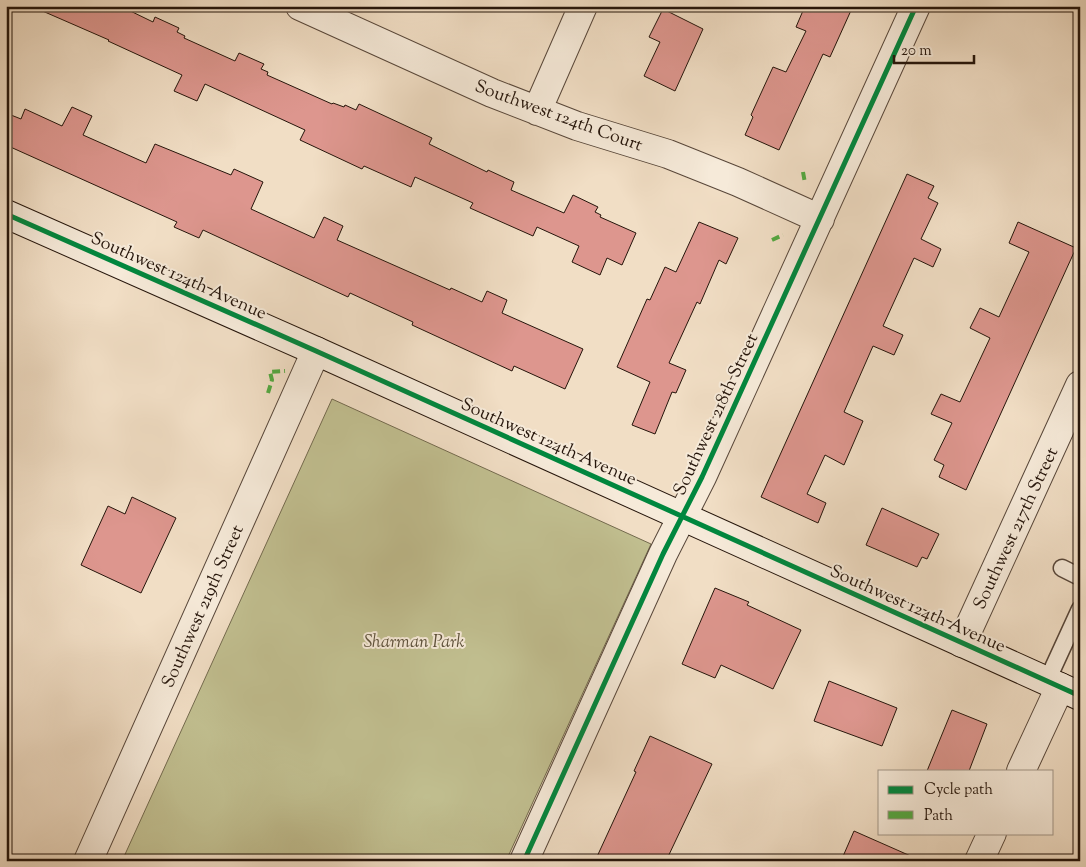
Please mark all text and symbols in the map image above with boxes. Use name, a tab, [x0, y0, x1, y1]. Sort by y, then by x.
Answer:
scale bar	[894, 32, 974, 64]
text: 20 m	[901, 41, 932, 62]
street label: Southwest 124th Court	[471, 74, 646, 159]
street label: Southwest 124th Avenue	[86, 226, 270, 327]
street label: Southwest 218th Street	[668, 329, 766, 500]
street label: Southwest 124th Avenue	[456, 392, 640, 493]
street label: Southwest 217th Street	[968, 443, 1066, 614]
street label: Southwest 219th Street	[156, 521, 251, 692]
street label: Southwest 124th Avenue	[825, 559, 1009, 660]
park label: Sharman Park	[364, 630, 464, 656]
legend	[878, 770, 1054, 834]
text: Cycle path	[924, 780, 993, 801]
text: Path	[924, 806, 953, 827]

